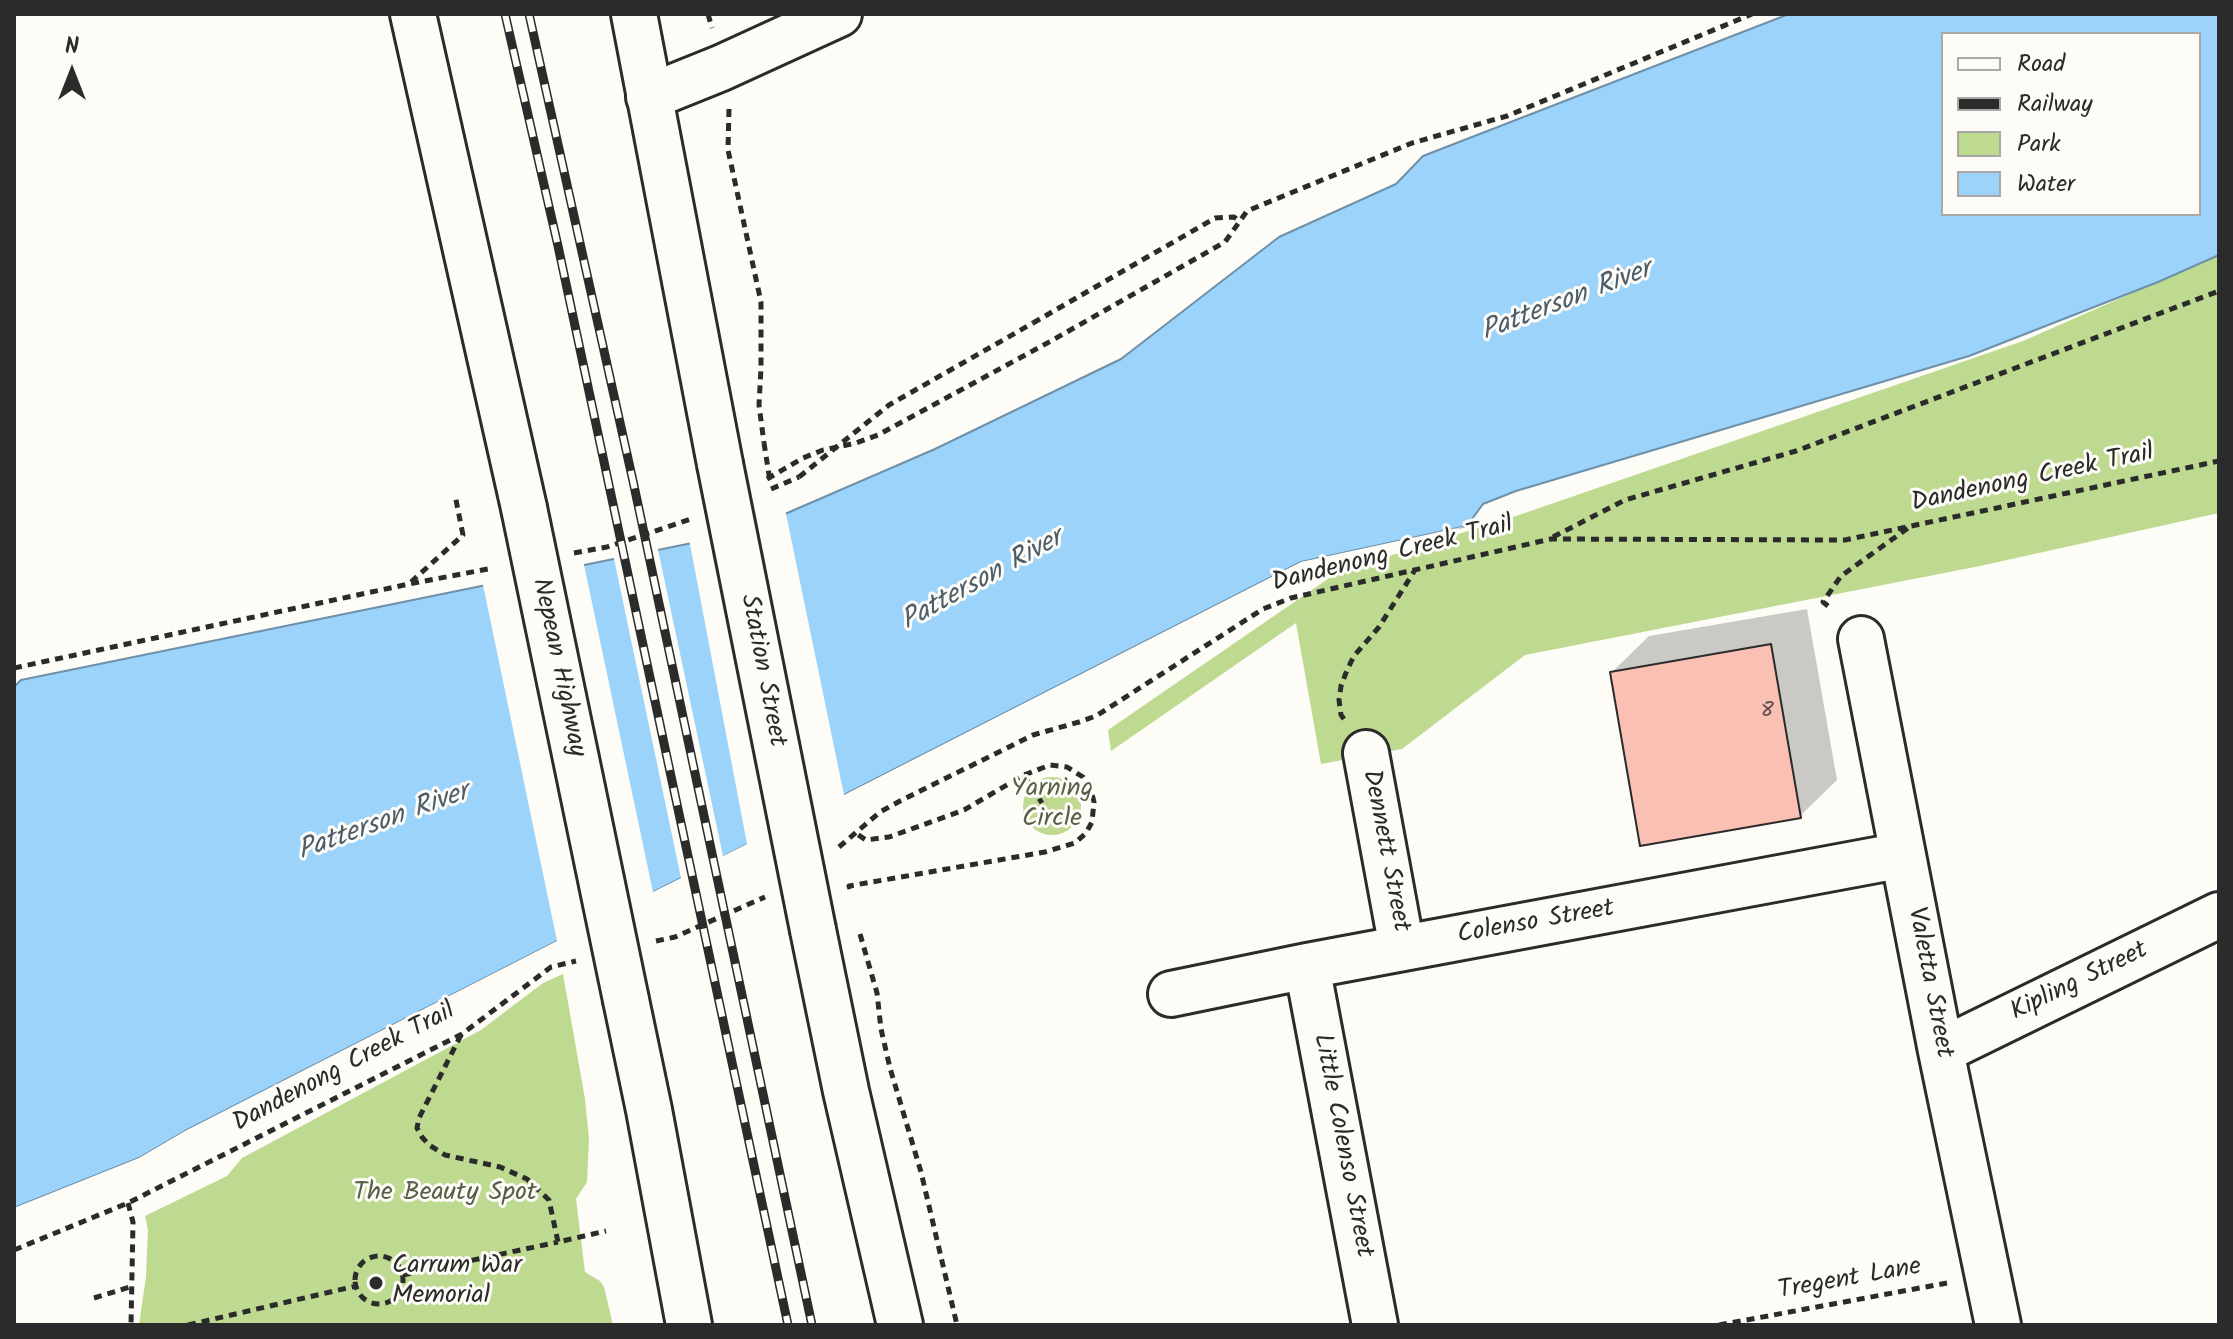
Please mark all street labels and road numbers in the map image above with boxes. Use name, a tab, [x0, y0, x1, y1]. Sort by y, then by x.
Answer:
street label: Dandenong Creek Trail	[1909, 439, 2157, 521]
street label: Dandenong Creek Trail	[1269, 511, 1517, 601]
street label: Nepean Highway	[523, 576, 591, 760]
street label: Station Street	[731, 592, 791, 750]
street label: Dennett Street	[1353, 767, 1415, 935]
street label: Colenso Street	[1455, 895, 1617, 953]
street label: Valetta Street	[1898, 905, 1958, 1061]
street label: Kipling Street	[2006, 936, 2154, 1030]
street label: Dandenong Creek Trail	[229, 997, 461, 1141]
street label: Little Colenso Street	[1304, 1031, 1378, 1261]
street label: Tregent Lane	[1776, 1253, 1924, 1309]

